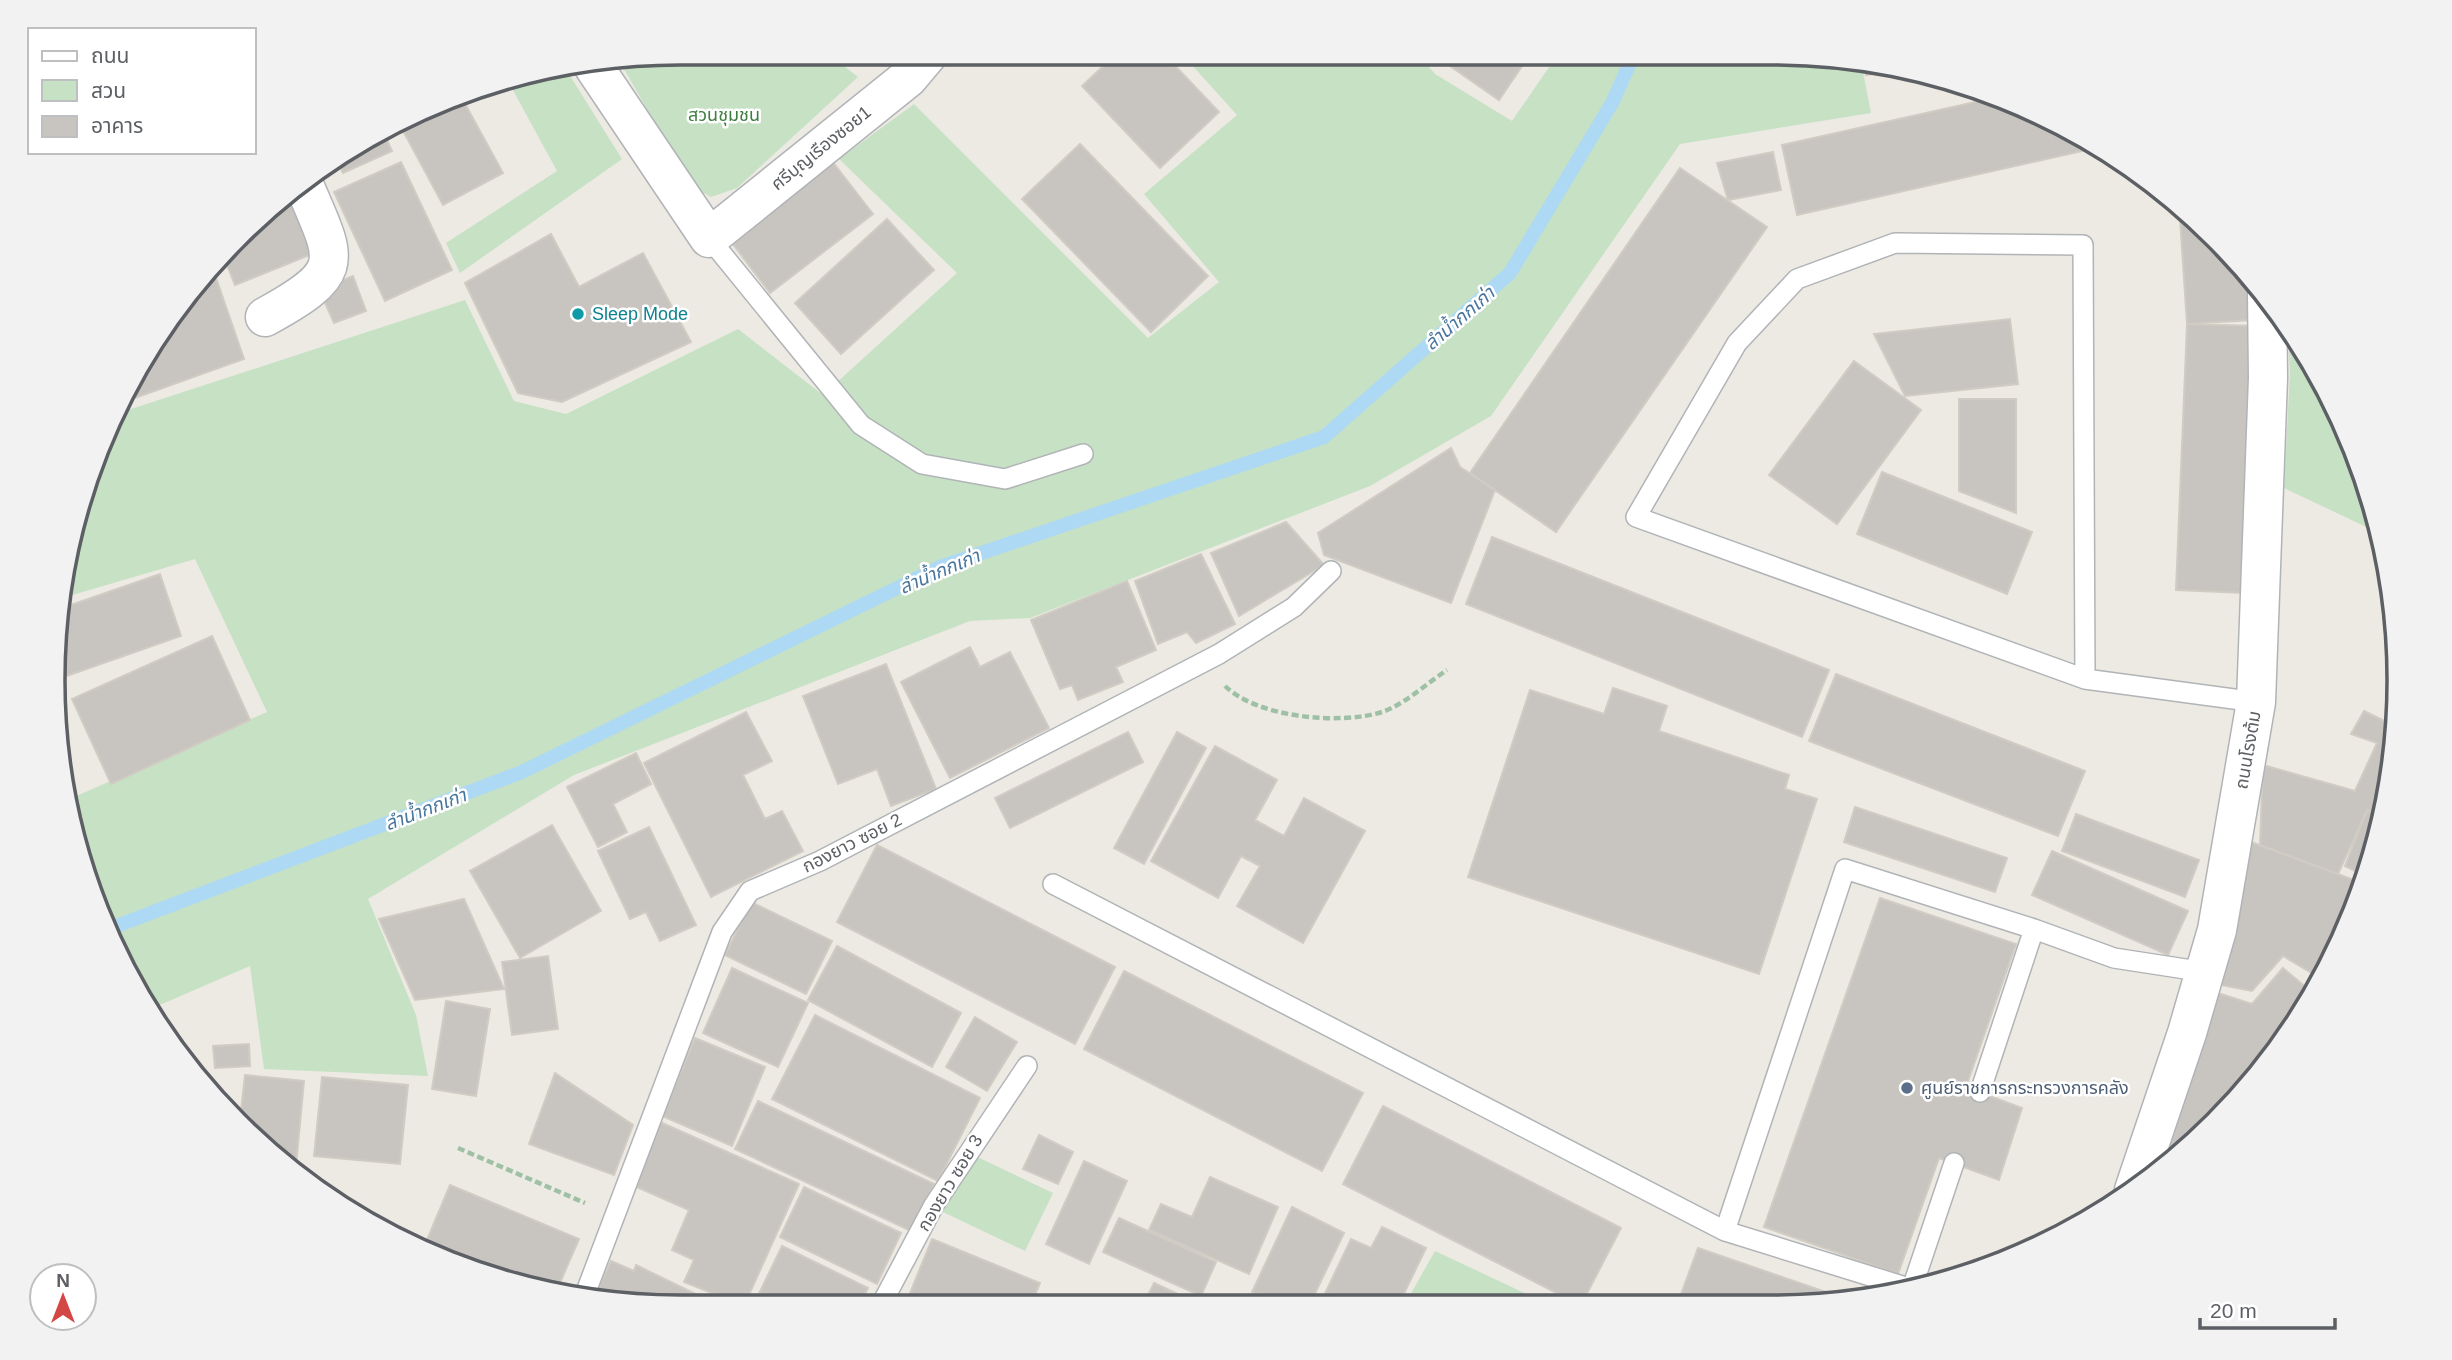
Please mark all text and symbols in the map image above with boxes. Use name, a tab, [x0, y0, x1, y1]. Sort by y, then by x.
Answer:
legend	[28, 28, 256, 154]
text: ถนน	[91, 44, 129, 67]
text: สวน	[91, 79, 126, 102]
street label: ศรีบุญเรืองซอย1	[767, 102, 875, 195]
park label: สวนชุมชน	[688, 105, 760, 126]
text: อาคาร	[91, 114, 143, 137]
water label: ลำน้ำกกเก่า	[1418, 279, 1499, 354]
place label: Sleep Mode	[592, 304, 688, 324]
marker: Sleep Mode	[570, 306, 586, 322]
water label: ลำน้ำกกเก่า	[895, 542, 984, 598]
street label: ถนนโรงต้ม	[2231, 709, 2265, 791]
water label: ลำน้ำกกเก่า	[380, 781, 470, 835]
street label: กองยาว ซอย 2	[799, 809, 905, 877]
place label: ศูนย์ราชการกระทรวงการคลัง	[1921, 1078, 2129, 1100]
marker: ศูนย์ราชการกระทรวงการคลัง	[1899, 1080, 1915, 1096]
street label: กองยาว ซอย 3	[913, 1131, 987, 1235]
north arrow	[28, 1262, 98, 1332]
text: N	[56, 1270, 70, 1291]
scale bar	[2200, 1286, 2335, 1330]
text: 20 m	[2210, 1299, 2257, 1322]

